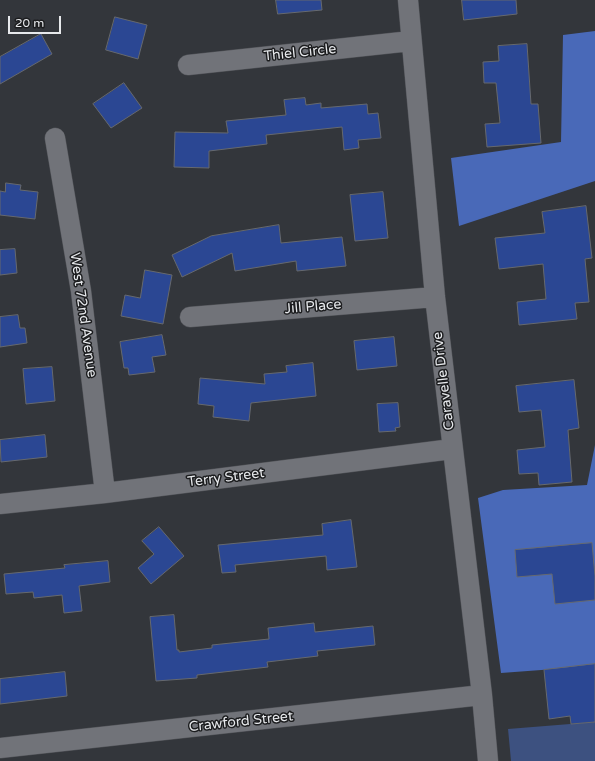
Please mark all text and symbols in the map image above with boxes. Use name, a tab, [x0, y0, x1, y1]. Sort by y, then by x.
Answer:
scale bar	[10, 8, 63, 34]
text: 20 m	[15, 16, 44, 30]
street label: Thiel Circle	[263, 41, 337, 65]
street label: West 72nd Avenue	[66, 252, 100, 378]
street label: Jill Place	[284, 296, 342, 318]
street label: Caravelle Drive	[430, 331, 458, 431]
street label: Terry Street	[187, 465, 265, 491]
street label: Crawford Street	[188, 708, 294, 736]

